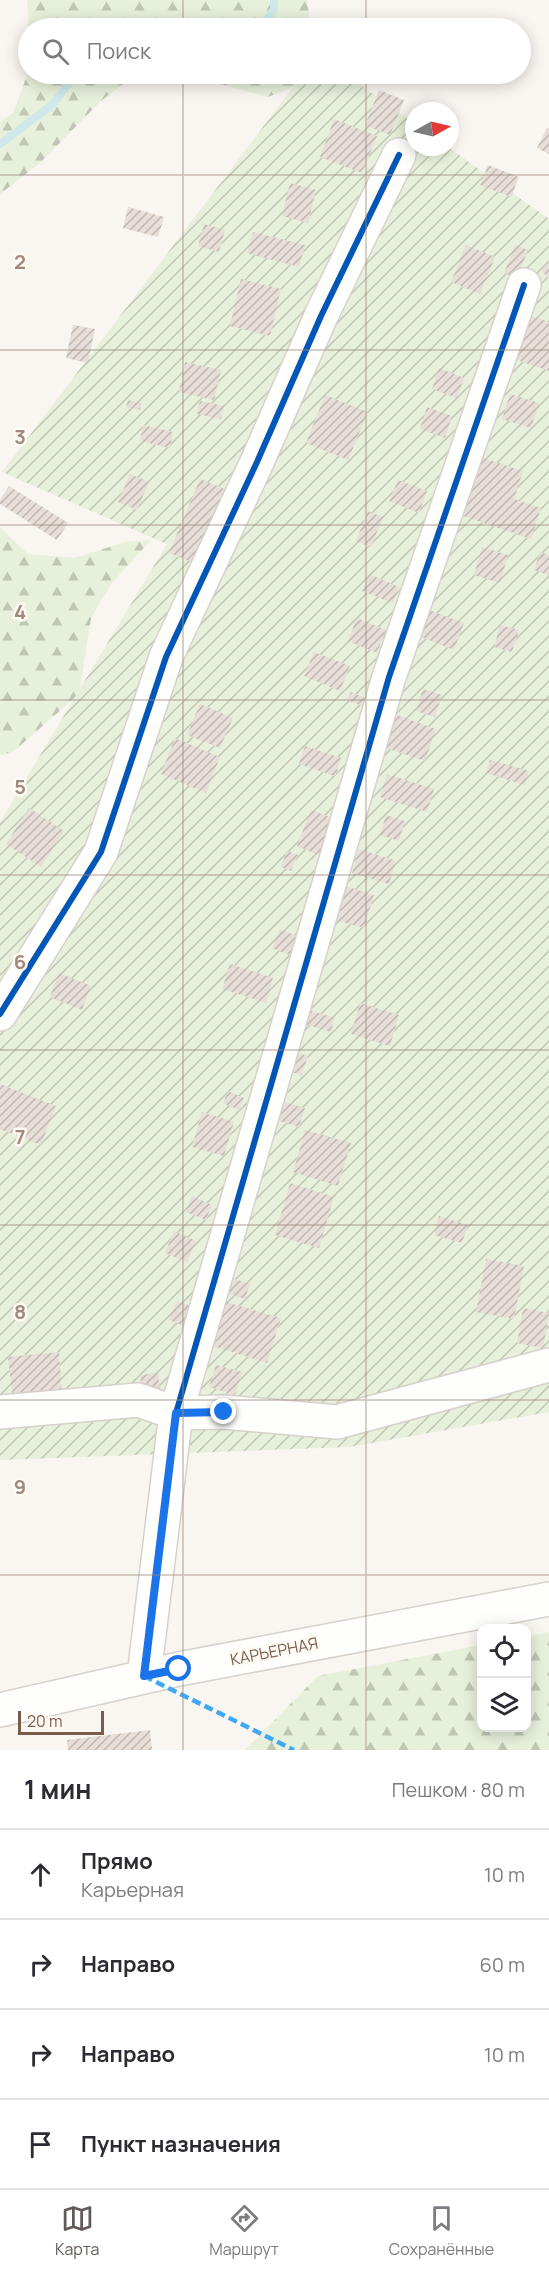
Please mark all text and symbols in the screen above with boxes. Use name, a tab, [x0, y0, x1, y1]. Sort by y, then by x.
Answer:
search box	[18, 18, 531, 84]
icon: search	[39, 35, 72, 68]
text: Поиск	[87, 36, 151, 66]
north arrow	[405, 102, 459, 156]
text: 2	[14, 248, 26, 275]
text: 3	[14, 423, 26, 450]
text: 4	[14, 598, 26, 625]
text: 5	[14, 773, 26, 800]
text: 6	[14, 948, 26, 975]
text: 7	[15, 1123, 25, 1150]
text: 8	[14, 1298, 26, 1325]
route end	[210, 1398, 236, 1424]
text: 9	[14, 1473, 26, 1500]
map controls	[477, 1624, 531, 1732]
button: locate	[477, 1624, 531, 1678]
street label: КАРЬЕРНАЯ	[228, 1632, 320, 1670]
route start	[165, 1655, 191, 1681]
button: layers	[477, 1678, 531, 1732]
scale bar	[18, 1708, 104, 1736]
text: 20 m	[27, 1710, 63, 1732]
text: 1 мин	[24, 1771, 91, 1807]
text: Пешком · 80 m	[392, 1776, 525, 1803]
text: Прямо	[81, 1846, 153, 1876]
icon: ahead	[24, 1858, 57, 1891]
text: 10 m	[484, 1861, 525, 1888]
text: Карьерная	[81, 1876, 184, 1903]
icon: right	[24, 1948, 57, 1981]
text: Направо	[81, 1949, 175, 1979]
text: 60 m	[479, 1951, 525, 1978]
icon: right	[24, 2038, 57, 2071]
text: Направо	[81, 2039, 175, 2069]
text: 10 m	[484, 2041, 525, 2068]
icon: arrive	[24, 2128, 57, 2161]
text: Пункт назначения	[81, 2129, 281, 2159]
tab: Карта	[55, 2202, 99, 2260]
tab: Маршрут	[209, 2202, 279, 2260]
tab: Сохранённые	[389, 2202, 494, 2260]

